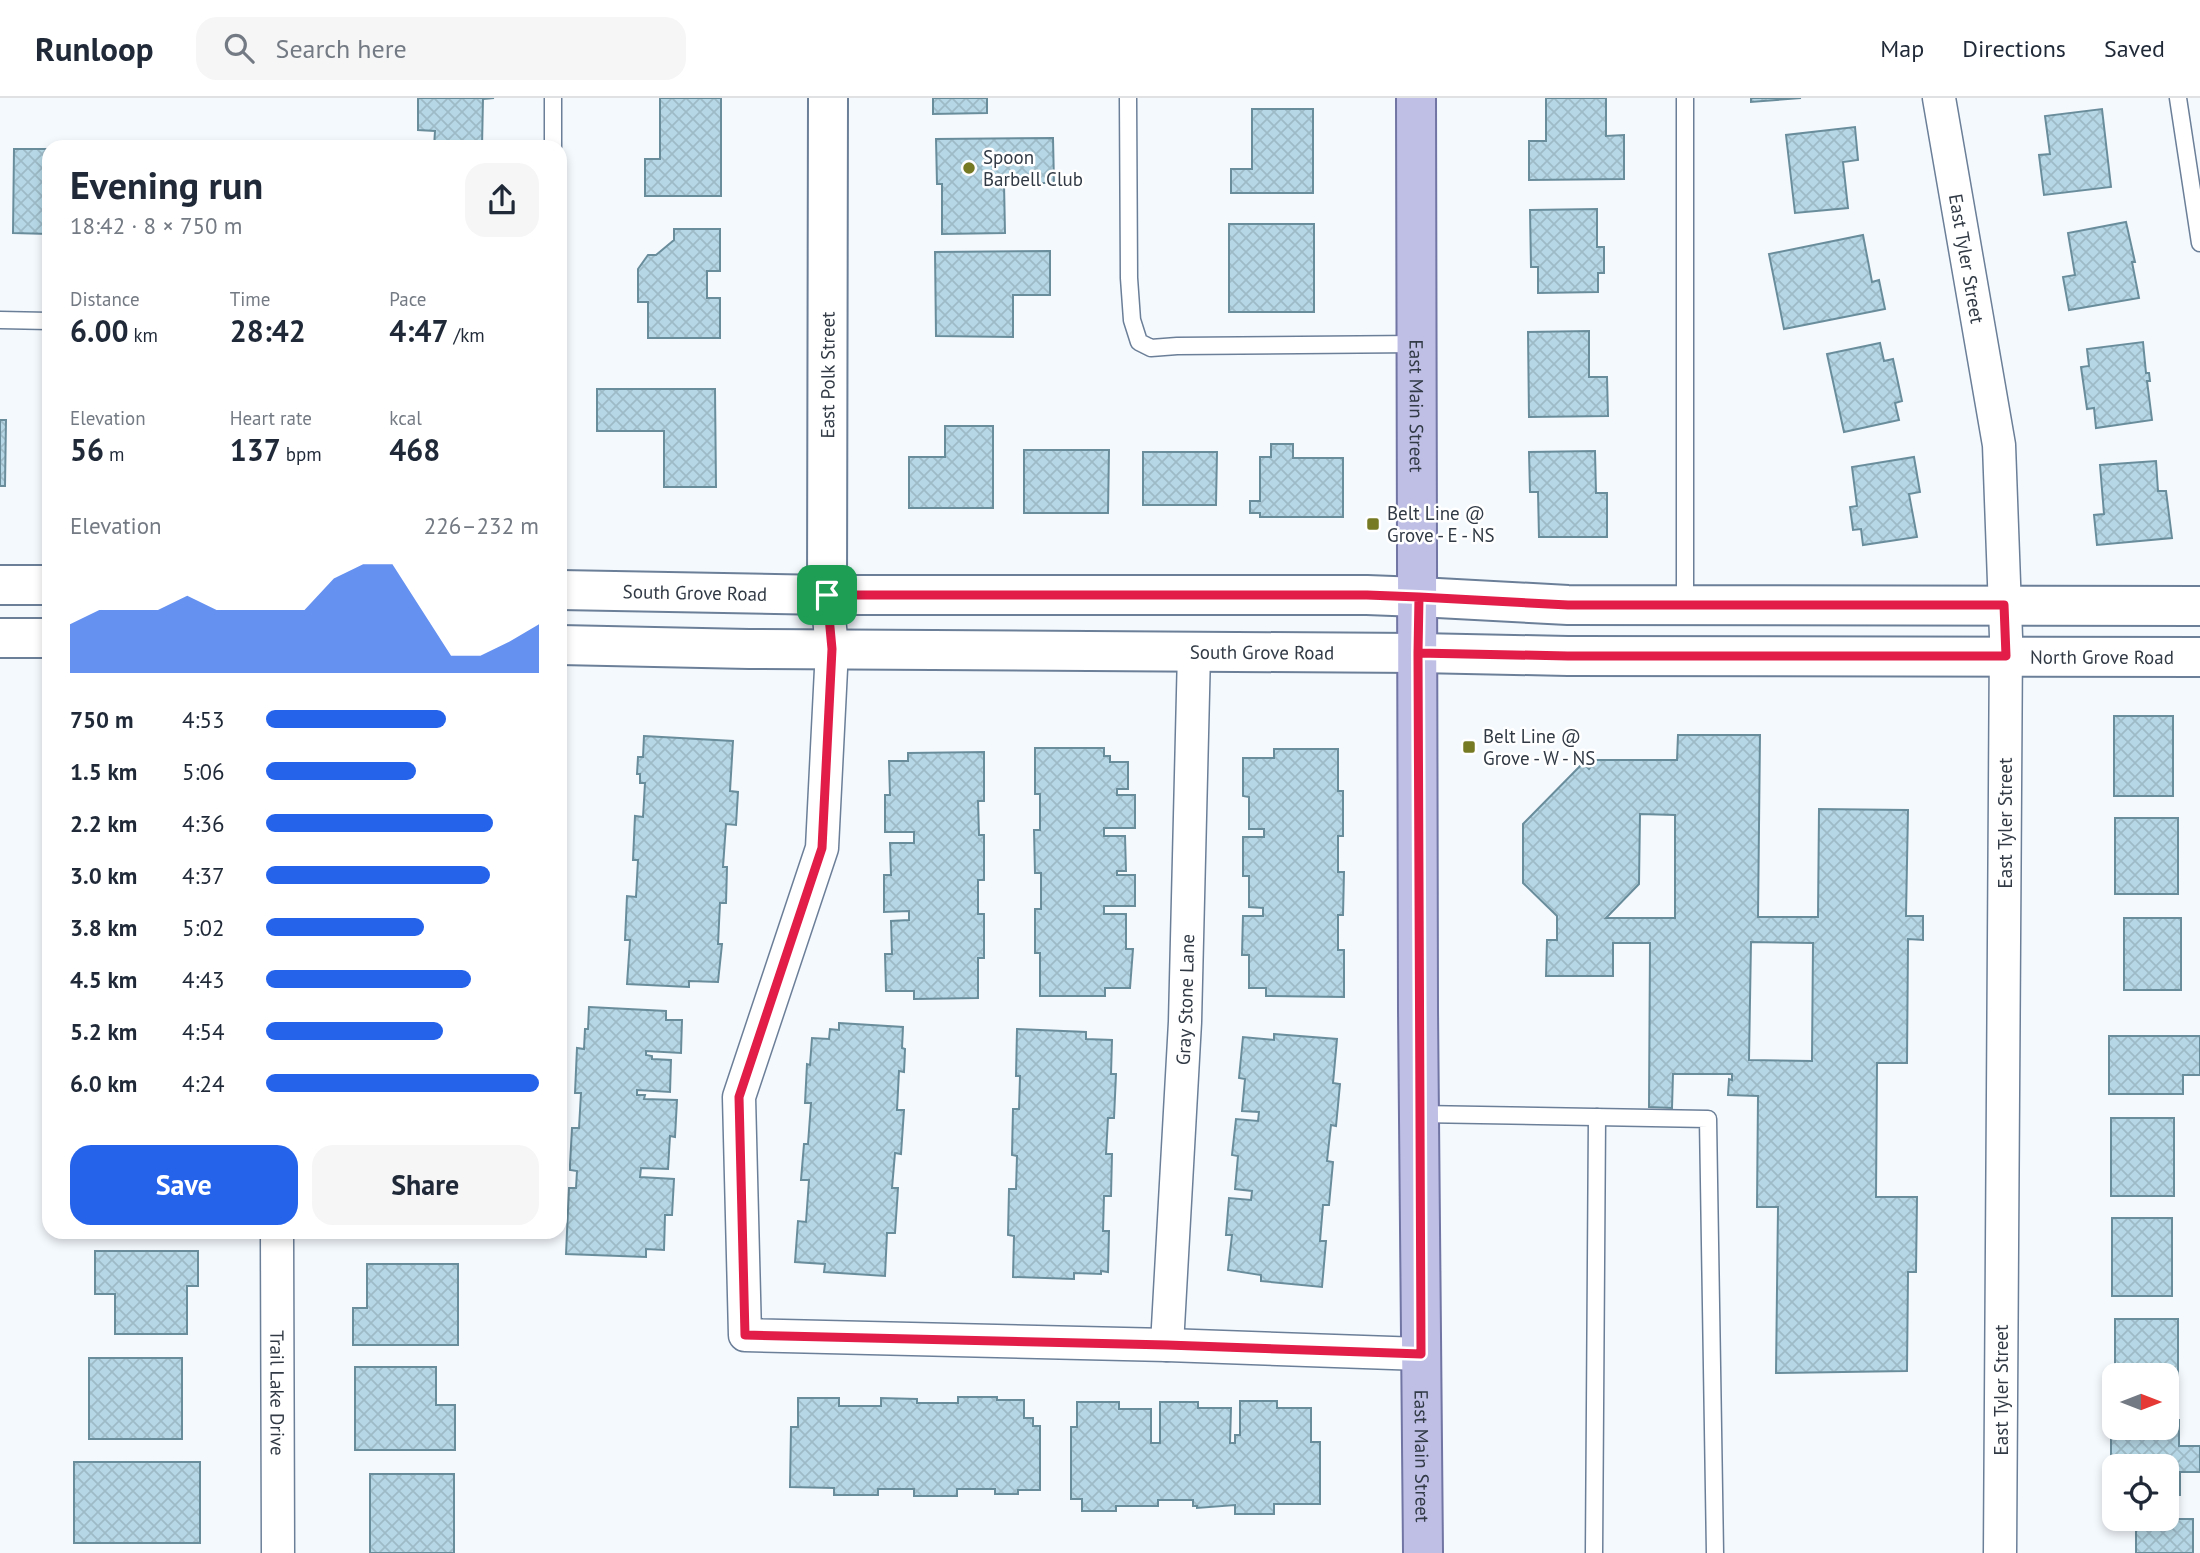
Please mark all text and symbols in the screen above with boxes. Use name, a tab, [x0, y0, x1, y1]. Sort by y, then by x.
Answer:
search box	[196, 17, 686, 80]
text: Runloop	[35, 27, 154, 70]
icon: search	[220, 29, 258, 67]
text: Search here	[276, 32, 407, 65]
text: Map	[1880, 33, 1924, 64]
text: Directions	[1962, 33, 2066, 64]
text: Saved	[2104, 33, 2165, 64]
place label: Spoon Barbell Club	[983, 145, 1083, 191]
text: Evening run	[70, 160, 263, 209]
marker: Spoon Barbell Club	[961, 160, 977, 176]
button: share	[465, 163, 539, 237]
street label: East Tyler Street	[1944, 192, 1990, 326]
text: 18:42 · 8 × 750 m	[70, 211, 242, 240]
text: Distance	[70, 287, 140, 311]
text: Time	[230, 287, 270, 311]
text: Pace	[389, 287, 427, 311]
text: 6.00	[70, 311, 128, 350]
text: 28:42	[230, 311, 306, 350]
text: 4:47	[389, 311, 448, 350]
street label: East Polk Street	[815, 311, 840, 439]
text: km	[128, 323, 158, 347]
text: /km	[448, 323, 485, 347]
street label: East Main Street	[1405, 340, 1429, 473]
text: Elevation	[70, 406, 146, 430]
text: Heart rate	[230, 406, 312, 430]
text: kcal	[389, 406, 422, 430]
text: 56	[70, 430, 104, 469]
text: 137	[230, 430, 281, 469]
text: 468	[389, 430, 440, 469]
text: m	[104, 442, 125, 466]
text: bpm	[281, 442, 322, 466]
place label: Belt Line @ Grove - E - NS	[1387, 501, 1495, 547]
text: Elevation	[70, 511, 162, 540]
text: 226–232 m	[424, 511, 539, 540]
marker: Belt Line @ Grove - E - NS	[1365, 516, 1381, 532]
pin	[797, 565, 857, 625]
icon: arrive	[808, 576, 846, 614]
street label: South Grove Road	[623, 579, 767, 606]
street label: South Grove Road	[1190, 640, 1334, 664]
street label: North Grove Road	[2030, 645, 2174, 669]
text: 750 m	[70, 705, 133, 734]
text: 4:53	[182, 705, 225, 734]
place label: Belt Line @ Grove - W - NS	[1483, 724, 1595, 770]
marker: Belt Line @ Grove - W - NS	[1461, 739, 1477, 755]
text: 1.5 km	[70, 757, 137, 786]
text: 5:06	[182, 757, 225, 786]
street label: East Tyler Street	[1993, 757, 2017, 888]
text: 2.2 km	[70, 809, 137, 838]
text: 4:36	[182, 809, 225, 838]
text: 3.0 km	[70, 861, 137, 890]
text: 4:37	[182, 861, 225, 890]
text: 3.8 km	[70, 913, 137, 942]
text: 5:02	[182, 913, 225, 942]
street label: Gray Stone Lane	[1171, 934, 1199, 1066]
text: 4.5 km	[70, 965, 137, 994]
text: 4:43	[182, 965, 225, 994]
text: 5.2 km	[70, 1017, 137, 1046]
text: 4:54	[182, 1017, 225, 1046]
text: 6.0 km	[70, 1069, 137, 1098]
text: 4:24	[182, 1069, 225, 1098]
button: Save	[70, 1145, 298, 1225]
button: Share	[312, 1145, 539, 1225]
street label: East Tyler Street	[1989, 1324, 2013, 1455]
street label: Trail Lake Drive	[265, 1330, 290, 1456]
north arrow	[2102, 1363, 2179, 1440]
map controls	[2102, 1363, 2179, 1531]
street label: East Main Street	[1409, 1389, 1435, 1523]
button: locate	[2102, 1454, 2179, 1531]

